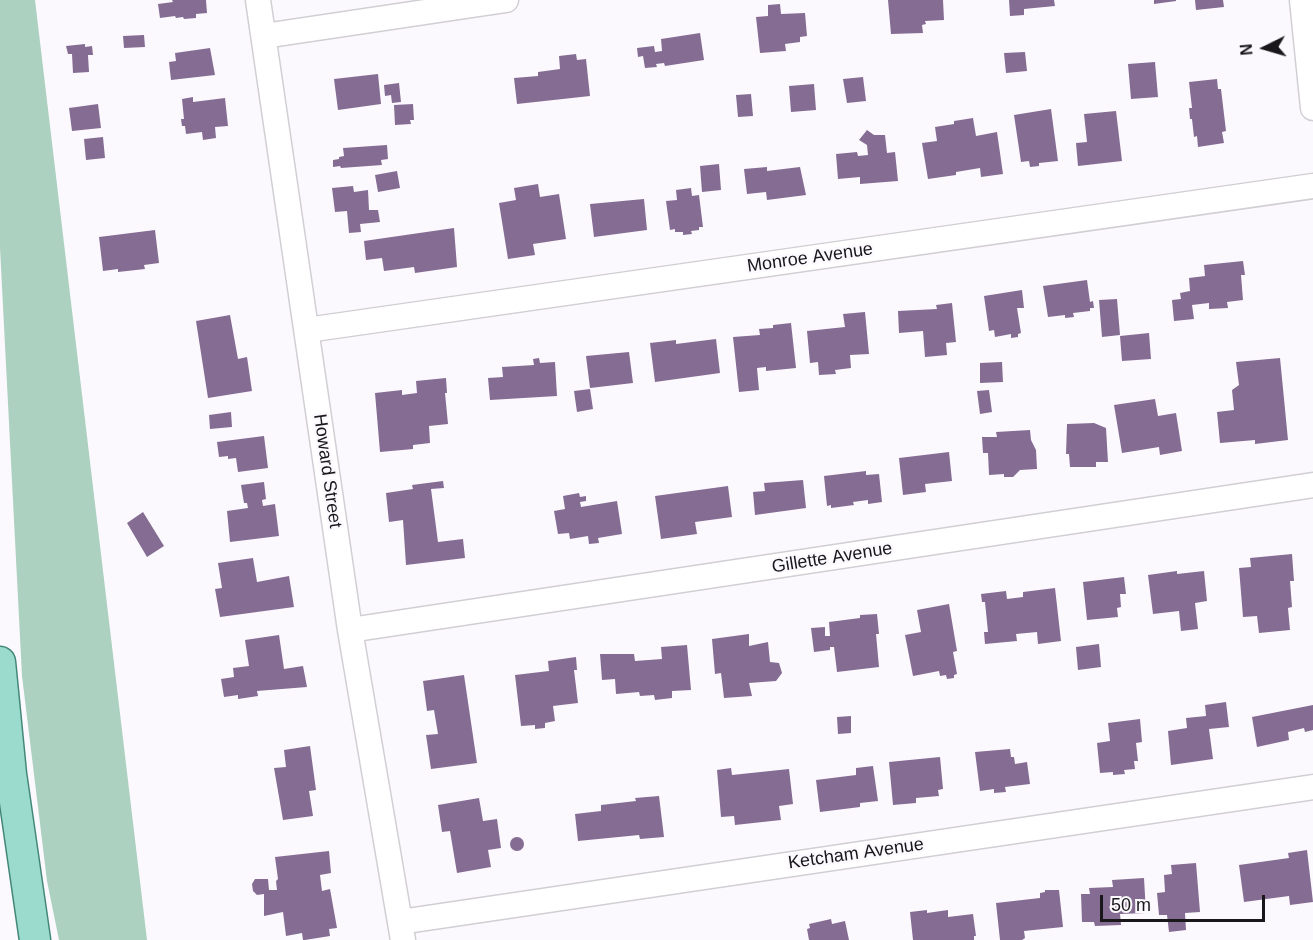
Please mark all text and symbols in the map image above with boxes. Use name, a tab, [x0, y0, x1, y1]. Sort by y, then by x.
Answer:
north arrow	[1235, 18, 1295, 78]
text: N	[1238, 43, 1256, 56]
street label: Monroe Avenue	[746, 238, 874, 278]
street label: Howard Street	[308, 413, 346, 529]
street label: Gillette Avenue	[770, 538, 894, 578]
street label: Ketcham Avenue	[787, 834, 925, 874]
scale bar	[1103, 883, 1268, 921]
text: 50 m	[1111, 895, 1151, 915]

